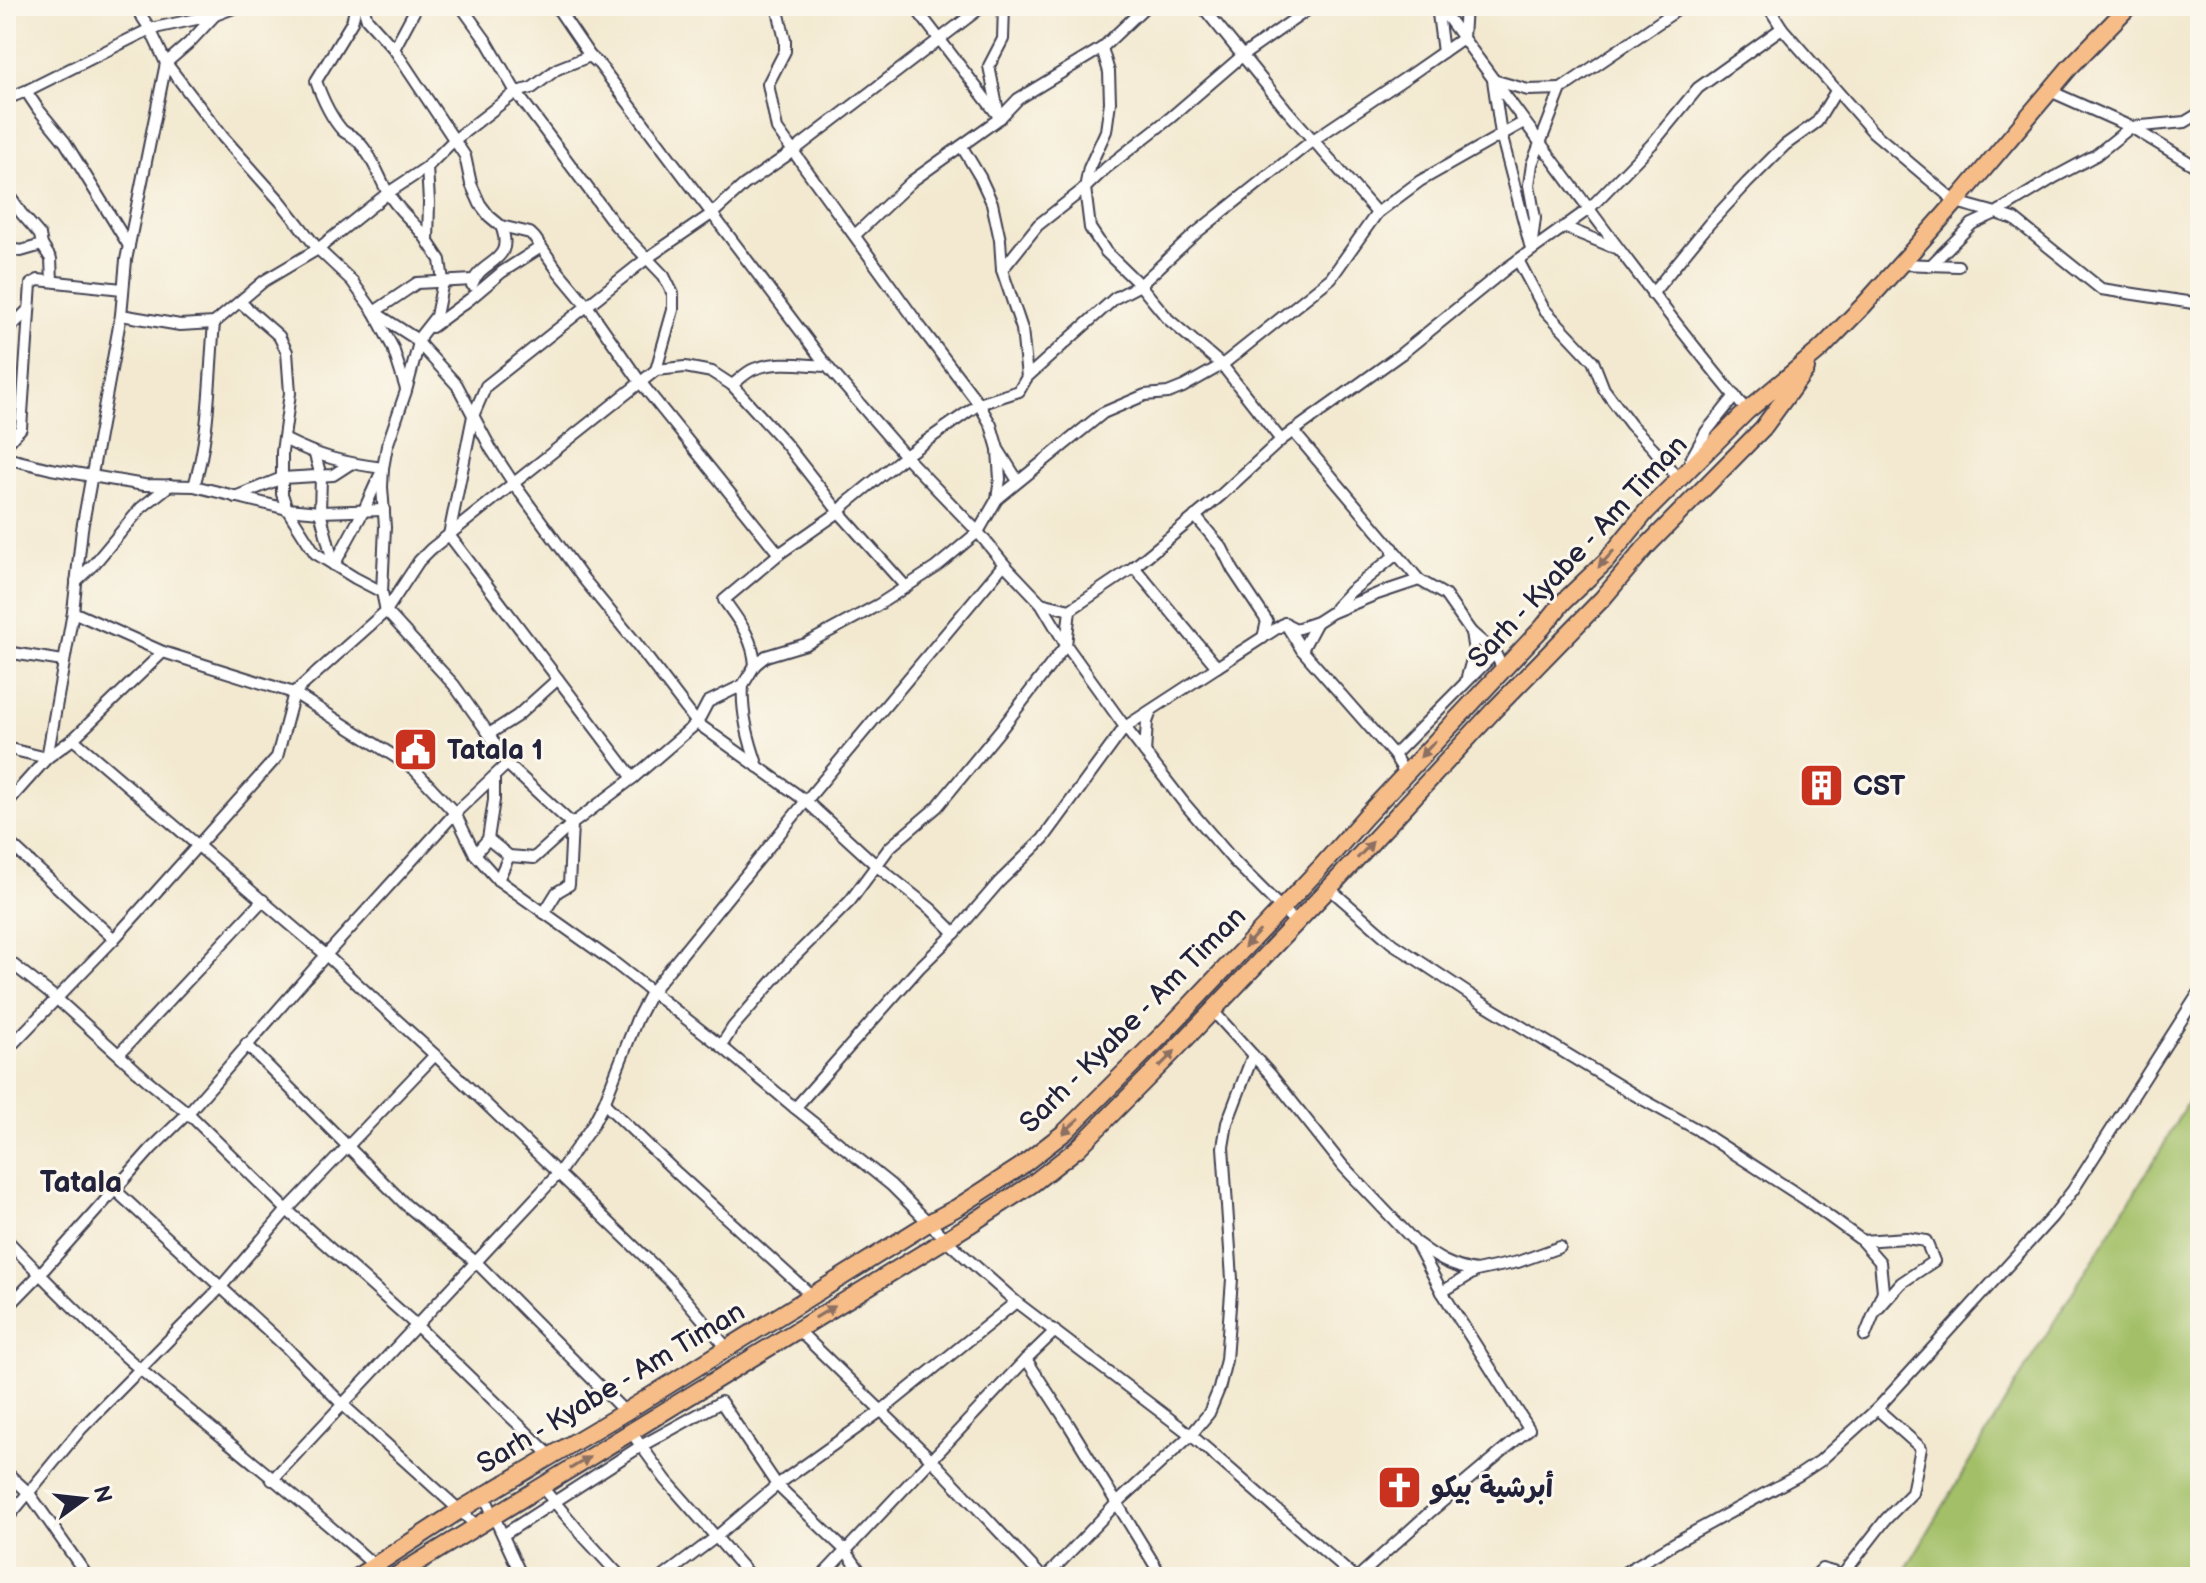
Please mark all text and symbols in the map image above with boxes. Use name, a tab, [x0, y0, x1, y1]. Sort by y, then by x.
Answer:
street label: Sarh - Kyabe - Am Timan	[1461, 429, 1695, 675]
one-way arrow	[1598, 549, 1615, 569]
public building icon: Tatala 1	[392, 726, 440, 774]
place label: Tatala 1	[447, 734, 543, 767]
one-way arrow	[1420, 739, 1438, 758]
building icon: CST	[1798, 762, 1846, 810]
place label: CST	[1853, 770, 1906, 803]
one-way arrow	[1356, 840, 1373, 860]
street label: Sarh - Kyabe - Am Timan	[1013, 900, 1253, 1140]
one-way arrow	[1243, 930, 1261, 949]
one-way arrow	[1157, 1050, 1176, 1069]
one-way arrow	[1062, 1116, 1081, 1135]
district label: Tatala	[40, 1165, 122, 1201]
street label: Sarh - Kyabe - Am Timan	[471, 1295, 751, 1481]
one-way arrow	[814, 1305, 836, 1319]
one-way arrow	[569, 1456, 591, 1470]
north arrow	[44, 1459, 124, 1539]
church icon: أبرشية بيكو	[1376, 1464, 1424, 1512]
place label: أبرشية بيكو	[1429, 1470, 1554, 1505]
text: N	[87, 1483, 117, 1506]

